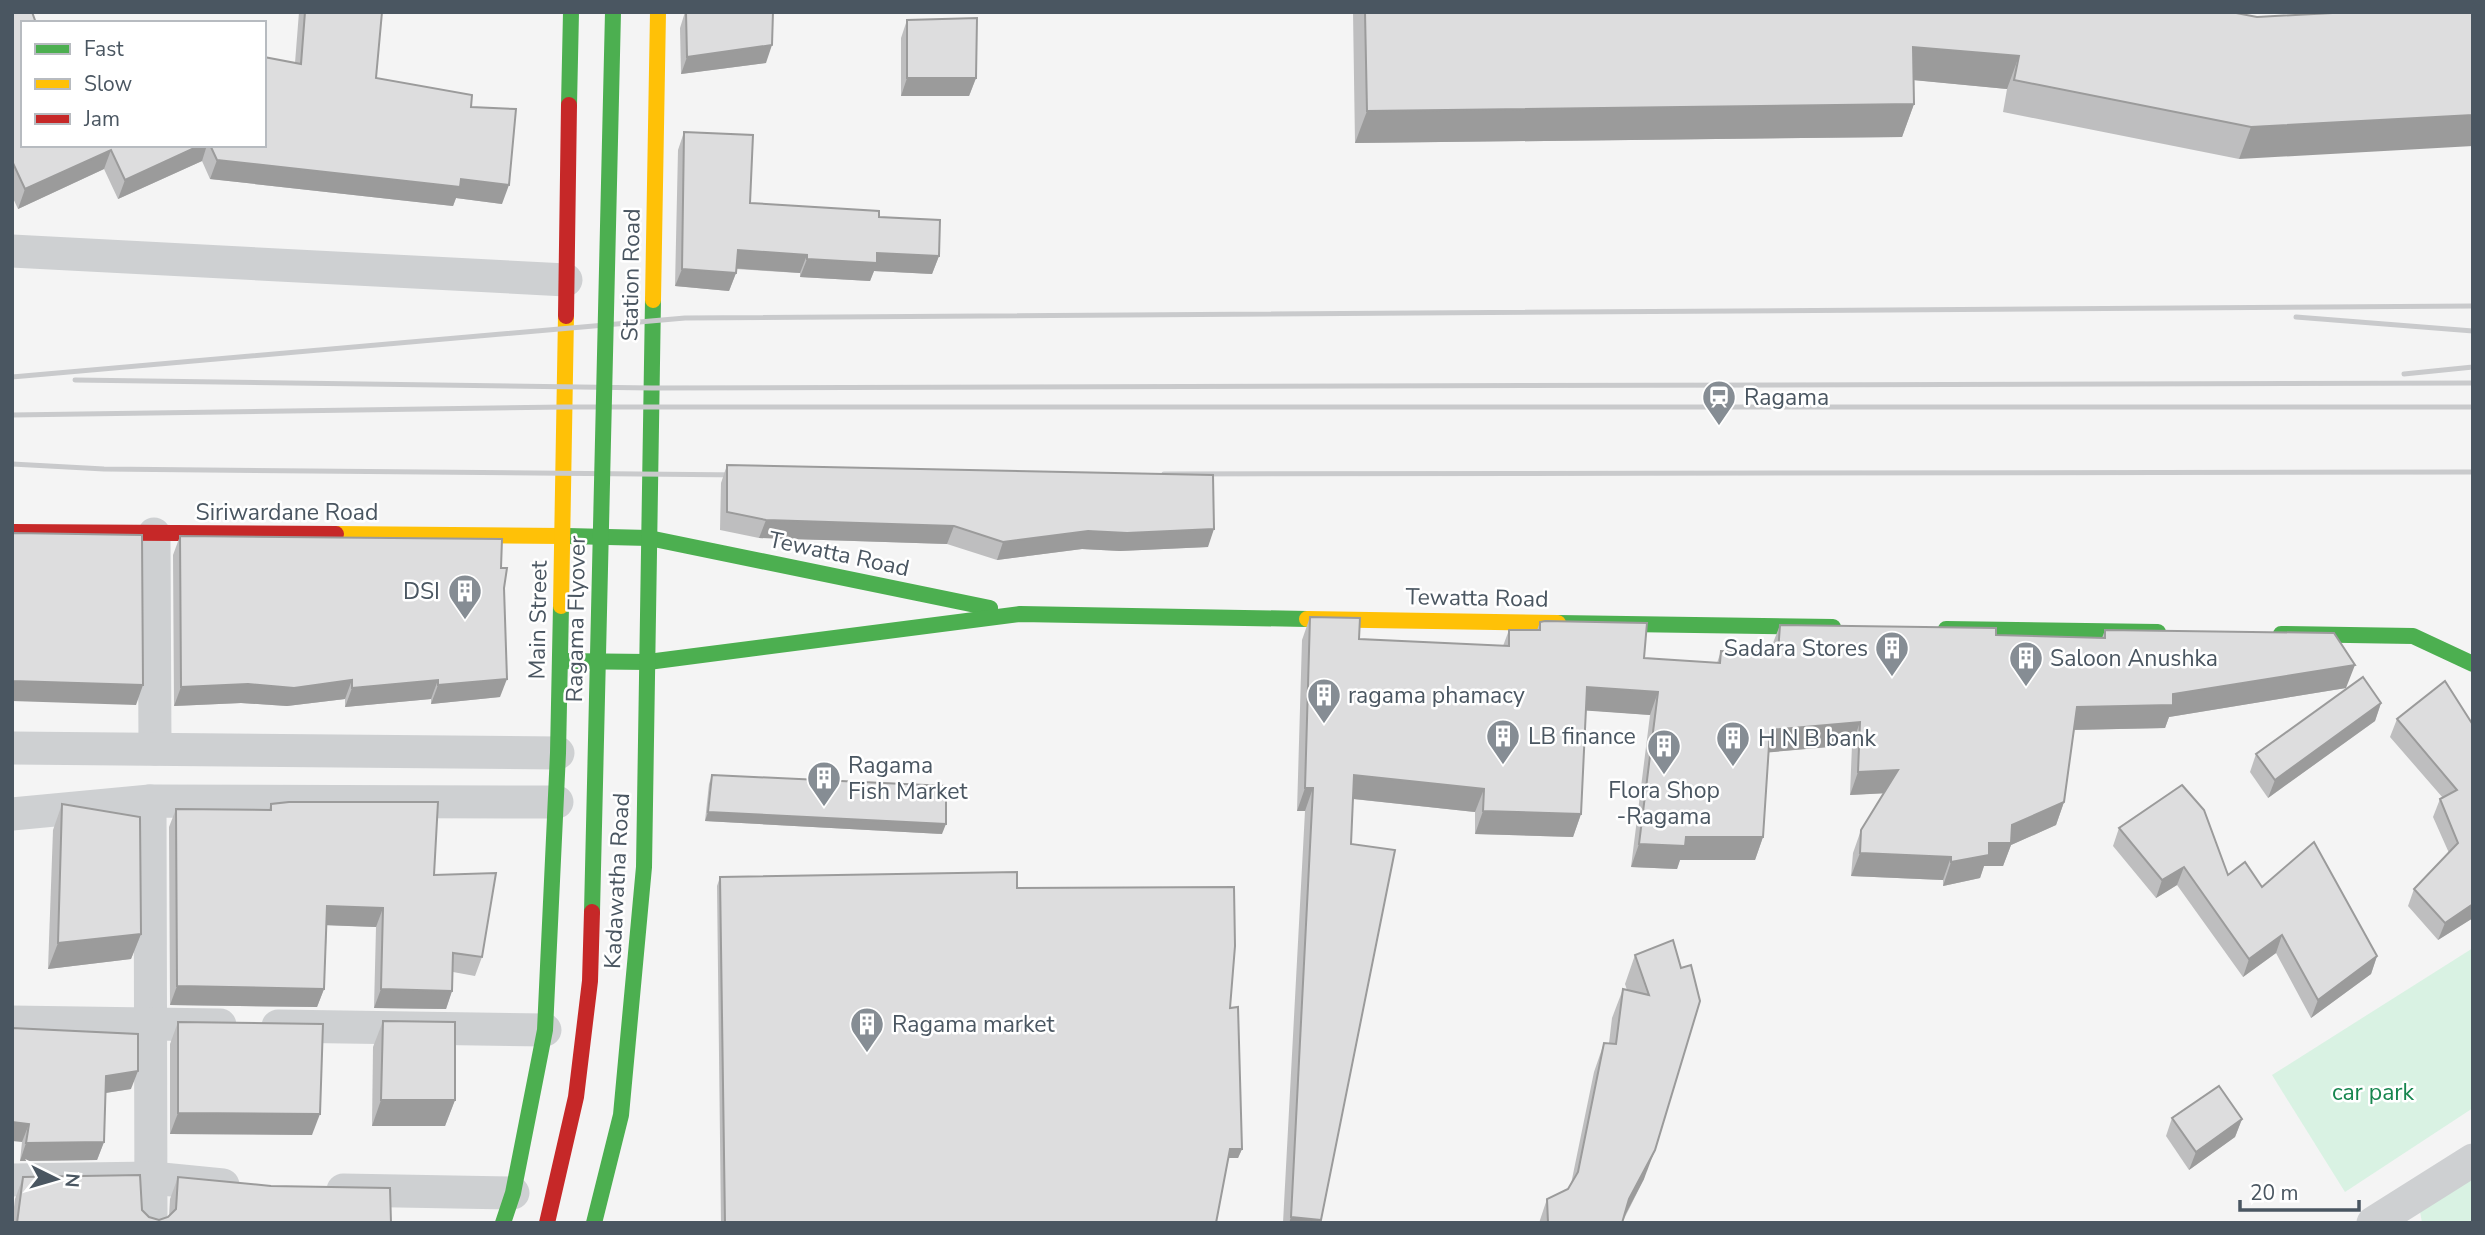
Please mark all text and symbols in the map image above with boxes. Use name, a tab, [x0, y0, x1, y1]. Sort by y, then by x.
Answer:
legend	[21, 21, 266, 147]
text: Fast	[84, 35, 124, 63]
text: Slow	[84, 70, 133, 98]
text: Jam	[83, 105, 120, 133]
street label: Station Road	[614, 208, 648, 342]
station icon: Ragama	[1700, 378, 1738, 427]
place label: Ragama	[1744, 382, 1829, 413]
street label: Siriwardane Road	[196, 497, 378, 528]
street label: Tewatta Road	[766, 524, 912, 584]
street label: Ragama Flyover	[559, 535, 593, 703]
street label: Main Street	[521, 559, 555, 680]
building icon: DSI	[446, 572, 484, 621]
place label: DSI	[403, 576, 440, 607]
street label: Tewatta Road	[1405, 581, 1549, 615]
building icon: Sadara Stores	[1873, 629, 1911, 678]
place label: Sadara Stores	[1724, 633, 1868, 664]
building icon: Saloon Anushka	[2007, 639, 2045, 688]
place label: Saloon Anushka	[2050, 643, 2218, 674]
building icon: ragama phamacy	[1305, 676, 1343, 725]
place label: ragama phamacy	[1348, 680, 1525, 711]
building icon: LB finance	[1484, 717, 1522, 766]
building icon: H N B bank	[1714, 719, 1752, 768]
place label: LB finance	[1528, 721, 1636, 752]
place label: H N B bank	[1758, 723, 1876, 754]
building icon: Flora Shop -Ragama	[1645, 727, 1683, 776]
place label: Ragama Fish Market	[848, 750, 969, 807]
building icon: Ragama Fish Market	[805, 759, 843, 808]
place label: Flora Shop -Ragama	[1608, 775, 1720, 832]
street label: Kadawatha Road	[597, 792, 637, 970]
building icon: Ragama market	[848, 1005, 886, 1054]
place label: Ragama market	[892, 1009, 1056, 1040]
park label: car park	[2332, 1077, 2415, 1108]
north arrow	[21, 1144, 91, 1214]
scale bar	[2240, 1168, 2359, 1212]
text: N	[58, 1172, 86, 1189]
text: 20 m	[2250, 1179, 2299, 1207]

